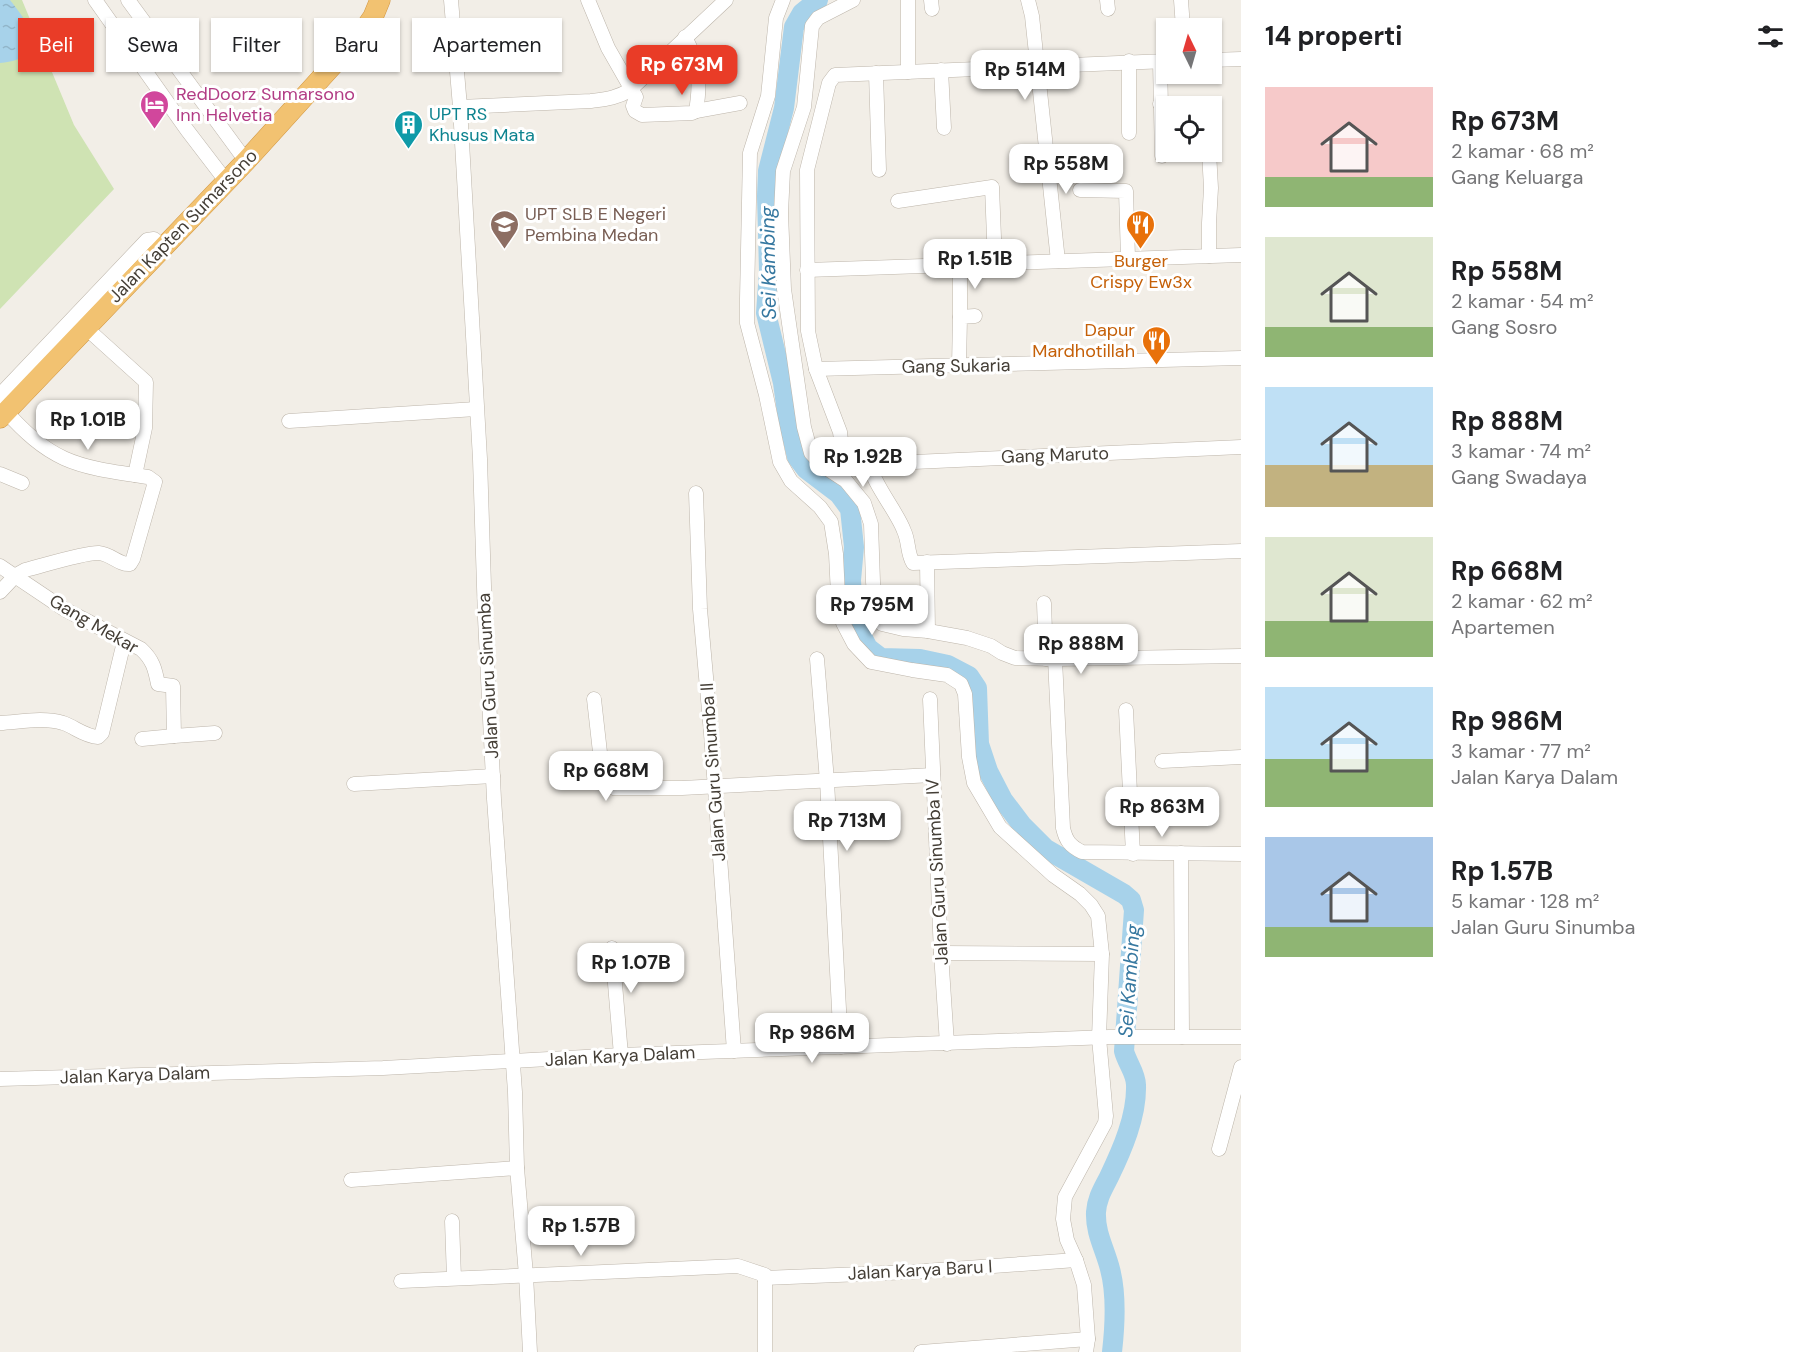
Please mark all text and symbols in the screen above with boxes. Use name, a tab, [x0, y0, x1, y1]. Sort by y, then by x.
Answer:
chip: Beli	[18, 18, 94, 72]
chip: Sewa	[106, 18, 199, 72]
chip: Filter	[211, 18, 302, 72]
chip: Baru	[314, 18, 400, 72]
chip: Apartemen	[412, 18, 562, 72]
north arrow	[1156, 18, 1222, 84]
map controls	[1156, 18, 1222, 162]
text: 14 properti	[1265, 19, 1403, 53]
icon: filters	[1754, 20, 1787, 53]
pin: Rp 673M	[627, 45, 737, 96]
pin: Rp 514M	[970, 50, 1080, 101]
text: Rp 673M	[640, 51, 724, 77]
text: Rp 514M	[985, 56, 1065, 82]
place label: RedDoorz Sumarsono Inn Helvetia	[176, 82, 355, 127]
hotel icon: RedDoorz Sumarsono Inn Helvetia	[139, 88, 171, 130]
button: locate	[1156, 96, 1222, 162]
place label: UPT RS Khusus Mata	[429, 102, 535, 147]
text: Rp 673M	[1451, 104, 1559, 138]
building icon: UPT RS Khusus Mata	[392, 108, 424, 150]
icon: home	[1313, 111, 1385, 183]
text: 2 kamar · 68 m²	[1451, 138, 1594, 164]
street label: Jalan Kapten Sumarsono	[103, 144, 263, 308]
pin: Rp 558M	[1011, 144, 1121, 195]
text: Rp 558M	[1023, 150, 1109, 176]
text: Gang Keluarga	[1451, 164, 1583, 190]
place label: UPT SLB E Negeri Pembina Medan	[525, 202, 666, 247]
water label: Sei Kambing	[754, 205, 782, 320]
school or university icon: UPT SLB E Negeri Pembina Medan	[488, 208, 520, 250]
restaurant icon: Burger Crispy Ew3x	[1125, 208, 1157, 250]
pin: Rp 1.51B	[913, 239, 1037, 290]
text: Rp 1.51B	[937, 245, 1013, 271]
place label: Burger Crispy Ew3x	[1090, 249, 1192, 294]
text: Rp 558M	[1451, 254, 1562, 288]
icon: home	[1313, 261, 1385, 333]
text: 2 kamar · 54 m²	[1451, 288, 1594, 314]
text: Gang Sosro	[1451, 314, 1557, 340]
place label: Dapur Mardhotillah	[1032, 318, 1135, 363]
restaurant icon: Dapur Mardhotillah	[1140, 324, 1172, 366]
street label: Gang Sukaria	[901, 353, 1011, 379]
pin: Rp 1.01B	[26, 400, 150, 451]
text: Rp 888M	[1451, 404, 1563, 438]
text: Rp 1.01B	[50, 406, 126, 432]
icon: home	[1313, 411, 1385, 483]
pin: Rp 1.92B	[801, 437, 925, 488]
text: 3 kamar · 74 m²	[1451, 438, 1591, 464]
street label: Gang Maruto	[1001, 441, 1109, 469]
text: Rp 1.92B	[824, 443, 903, 469]
text: Gang Swadaya	[1451, 464, 1587, 490]
text: Rp 668M	[1451, 554, 1563, 588]
icon: home	[1313, 561, 1385, 633]
pin: Rp 795M	[817, 585, 927, 636]
text: 2 kamar · 62 m²	[1451, 588, 1593, 614]
street label: Gang Mekar	[45, 589, 143, 659]
text: Rp 795M	[830, 591, 914, 617]
street label: Jalan Guru Sinumba	[472, 593, 504, 759]
text: Apartemen	[1451, 614, 1555, 640]
pin: Rp 888M	[1026, 624, 1136, 675]
text: Rp 888M	[1038, 630, 1124, 656]
street label: Jalan Guru Sinumba II	[695, 682, 731, 862]
text: Rp 986M	[1451, 704, 1563, 738]
icon: home	[1313, 711, 1385, 783]
text: 3 kamar · 77 m²	[1451, 738, 1591, 764]
pin: Rp 668M	[551, 751, 661, 802]
text: Rp 668M	[563, 757, 649, 783]
text: Jalan Karya Dalam	[1451, 764, 1618, 790]
street label: Jalan Guru Sinumba IV	[920, 778, 954, 966]
pin: Rp 863M	[1107, 787, 1217, 838]
text: Rp 863M	[1119, 793, 1205, 819]
pin: Rp 713M	[792, 801, 902, 852]
text: Rp 713M	[808, 807, 886, 833]
text: Rp 1.57B	[1451, 854, 1553, 888]
icon: home	[1313, 861, 1385, 933]
text: 5 kamar · 128 m²	[1451, 888, 1599, 914]
text: Jalan Guru Sinumba	[1451, 914, 1635, 940]
water label: Sei Kambing	[1112, 923, 1146, 1038]
pin: Rp 1.07B	[569, 943, 693, 994]
text: Rp 1.07B	[591, 949, 671, 975]
pin: Rp 986M	[757, 1013, 867, 1064]
text: Rp 986M	[769, 1019, 855, 1045]
street label: Jalan Karya Dalam	[544, 1040, 696, 1072]
street label: Jalan Karya Dalam	[59, 1060, 211, 1090]
pin: Rp 1.57B	[519, 1206, 643, 1257]
text: Rp 1.57B	[542, 1212, 620, 1238]
street label: Jalan Karya Baru I	[847, 1254, 993, 1286]

